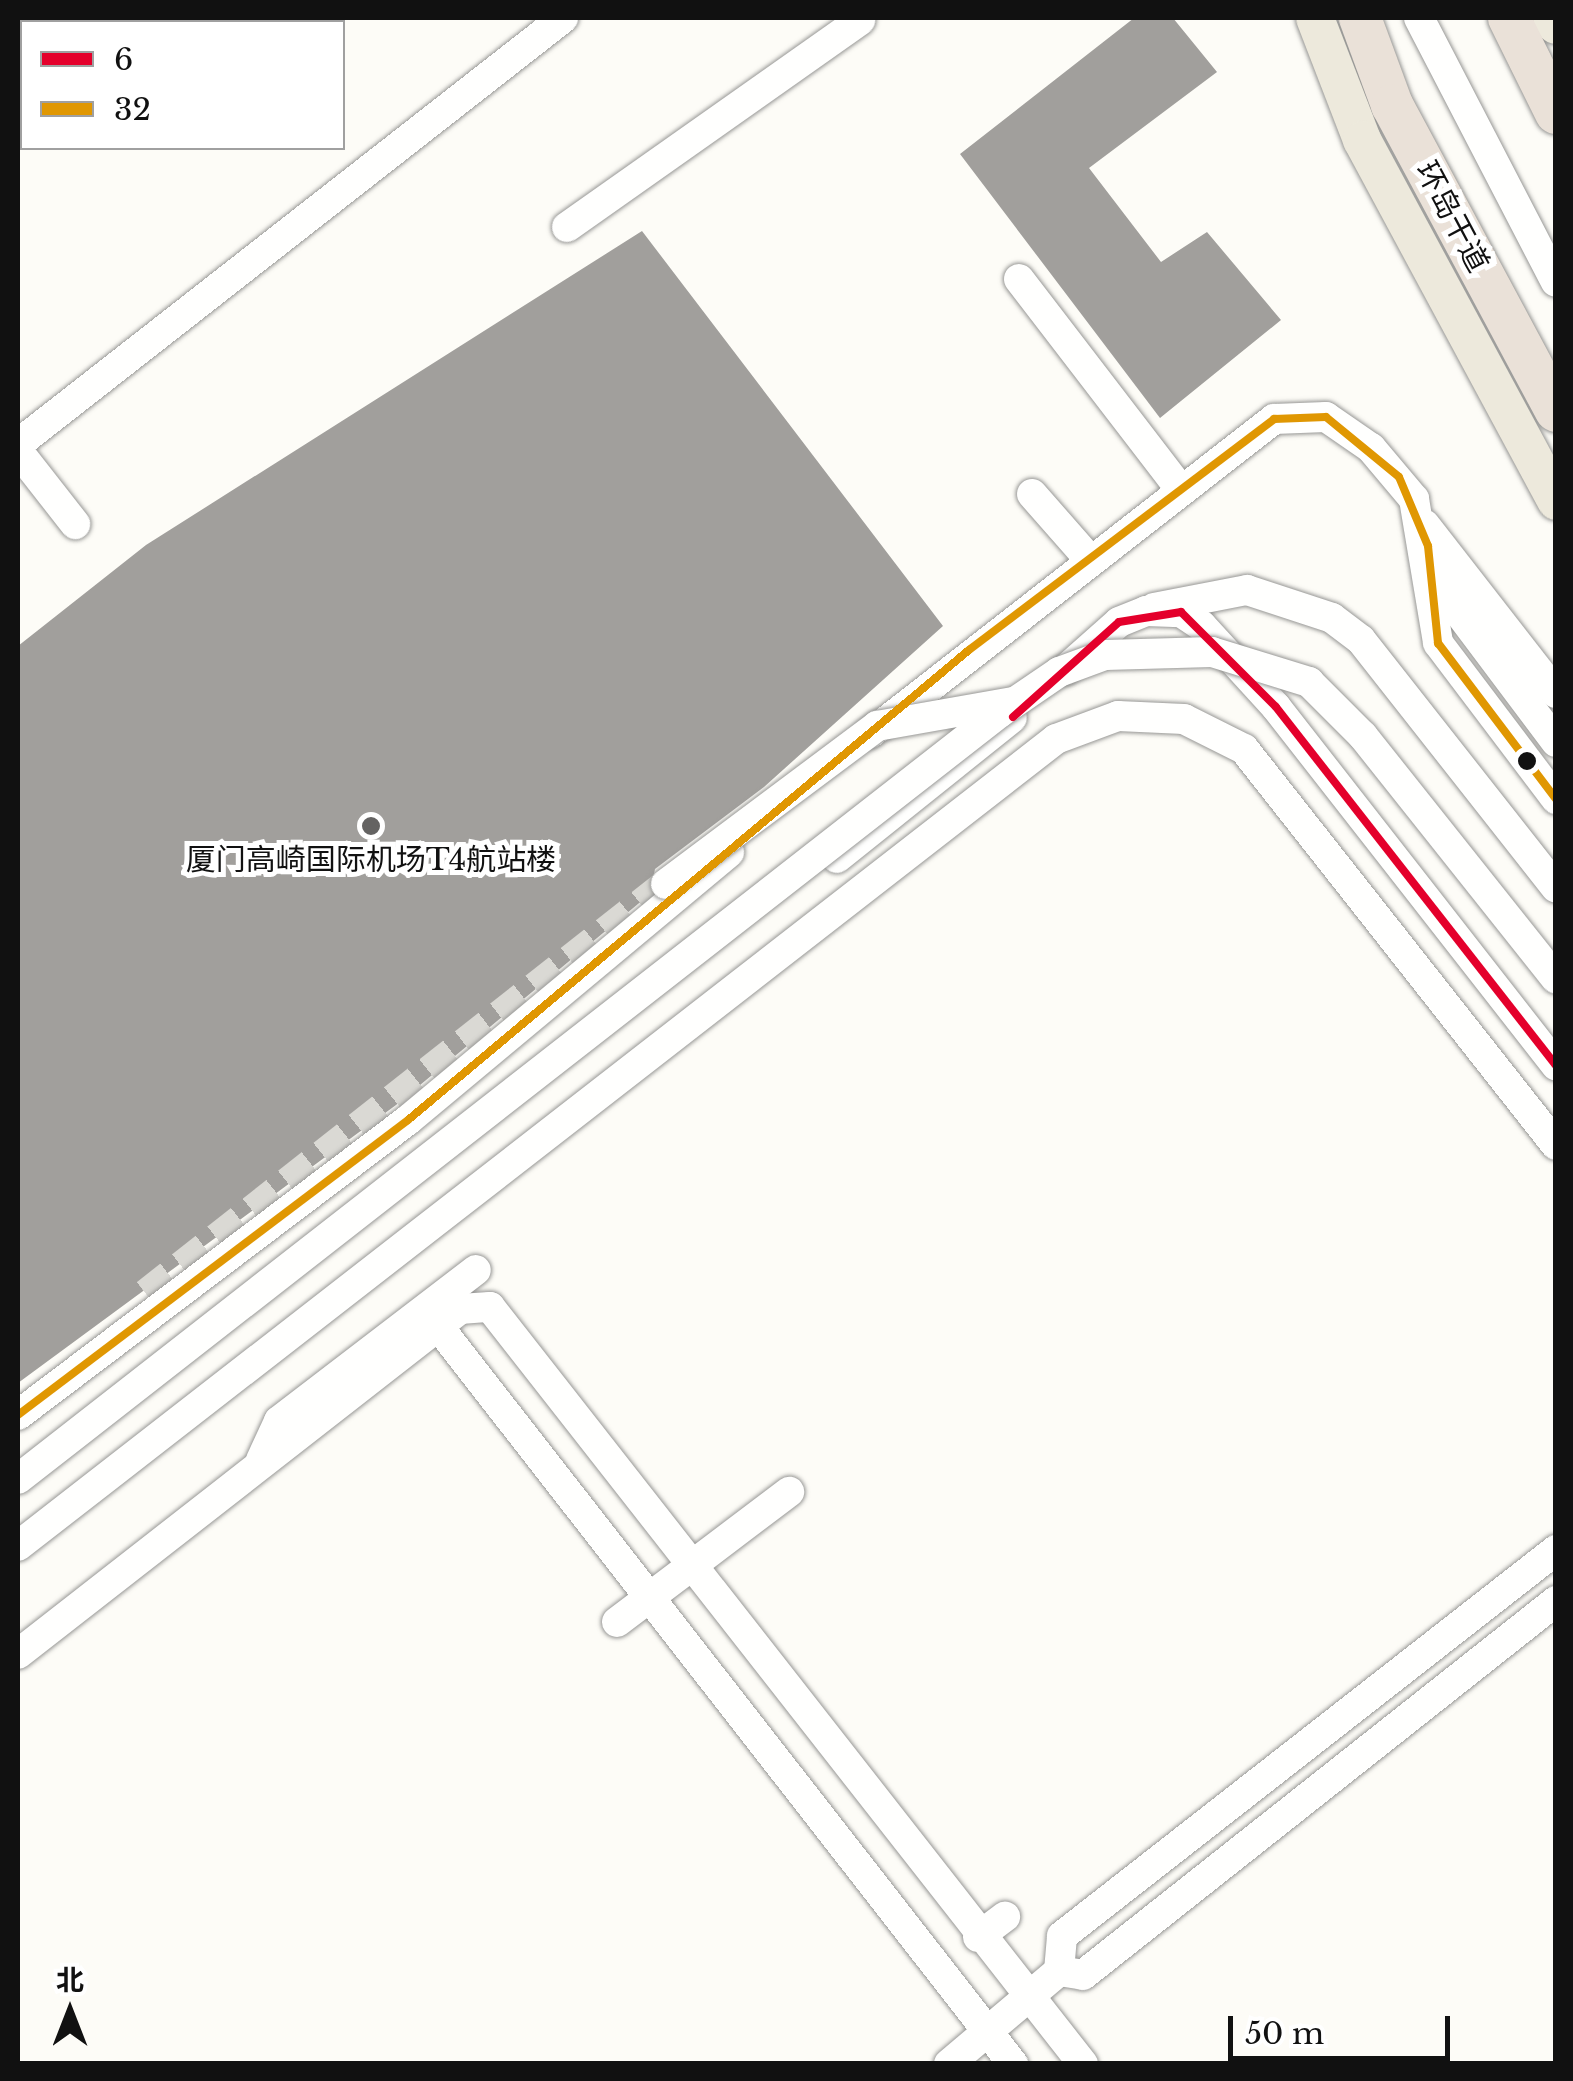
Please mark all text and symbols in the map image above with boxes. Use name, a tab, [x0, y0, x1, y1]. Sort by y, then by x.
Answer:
legend	[20, 20, 345, 150]
text: 6	[114, 41, 133, 78]
text: 32	[114, 91, 151, 128]
street label: 环岛干道	[1408, 156, 1496, 278]
unlabelled marker	[1517, 751, 1537, 771]
marker: 厦门高崎国际机场T4航站楼	[360, 815, 382, 837]
place label: 厦门高崎国际机场T4航站楼	[186, 842, 556, 878]
north arrow	[20, 1961, 120, 2061]
text: 北	[56, 1963, 84, 1998]
scale bar	[1233, 1996, 1456, 2058]
text: 50 m	[1245, 2015, 1324, 2052]

